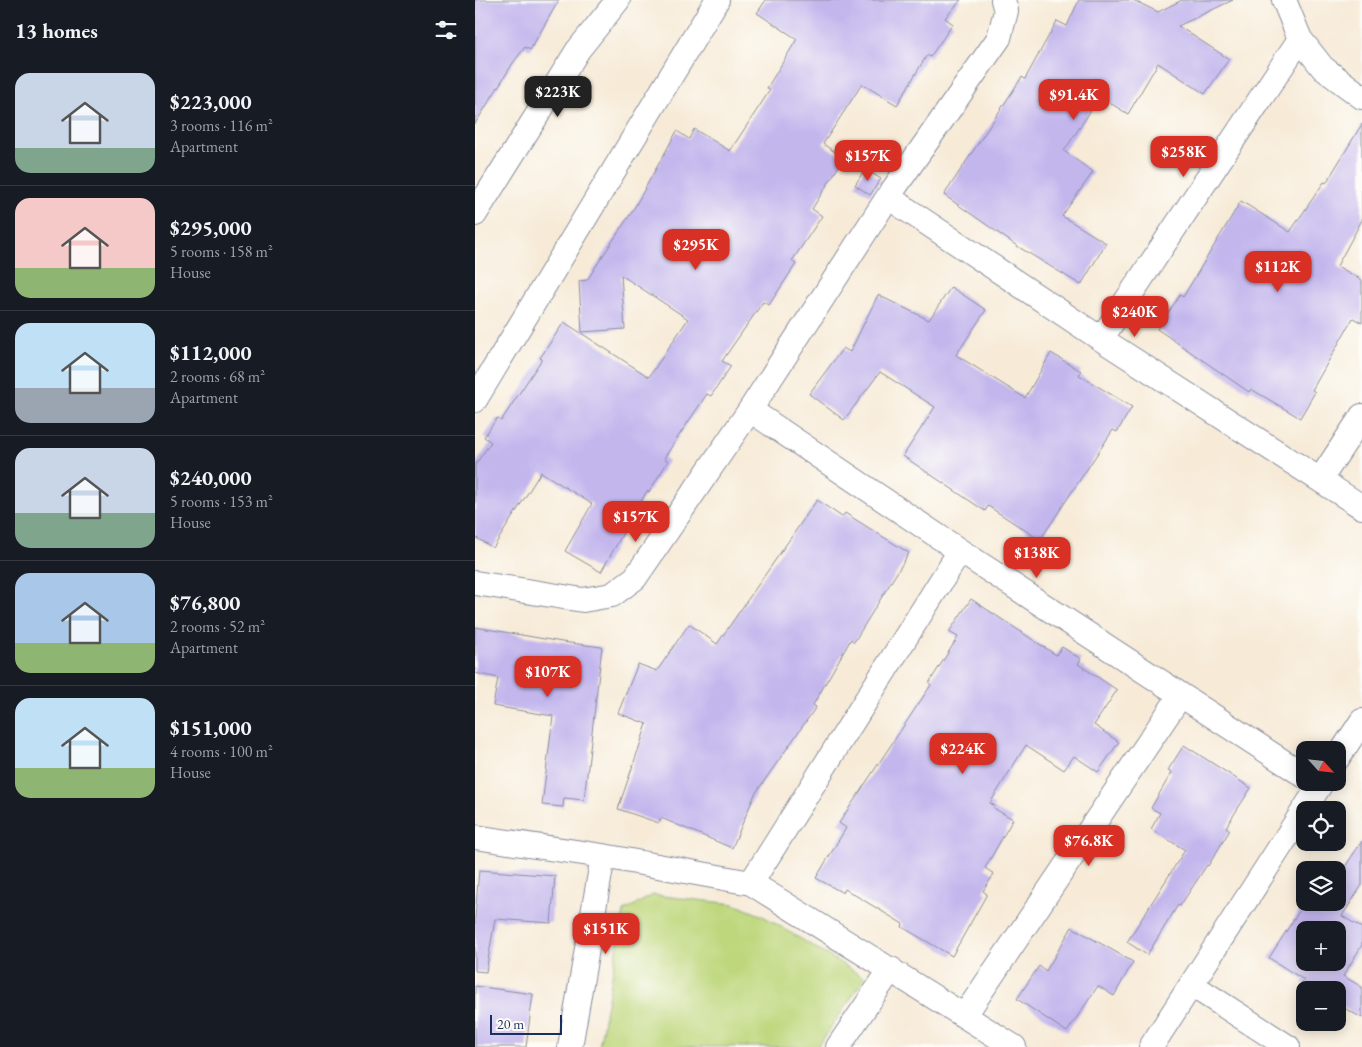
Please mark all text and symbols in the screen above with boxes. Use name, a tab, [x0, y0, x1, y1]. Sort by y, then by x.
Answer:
icon: filters	[432, 16, 460, 44]
text: 13 homes	[15, 17, 98, 44]
pin: $223K	[523, 76, 593, 118]
pin: $91.4K	[1033, 78, 1115, 121]
text: $223K	[536, 81, 580, 102]
text: $91.4K	[1050, 84, 1098, 105]
text: $223,000	[170, 88, 252, 115]
icon: home	[55, 93, 115, 153]
text: 3 rooms · 116 m²	[170, 115, 273, 136]
text: Apartment	[170, 136, 238, 157]
pin: $258K	[1149, 136, 1219, 178]
pin: $157K	[833, 140, 903, 182]
text: $258K	[1162, 141, 1206, 162]
text: $157K	[846, 145, 890, 166]
text: $295,000	[170, 214, 252, 241]
icon: home	[55, 218, 115, 278]
pin: $295K	[661, 228, 731, 271]
text: $295K	[674, 234, 718, 255]
text: 5 rooms · 158 m²	[170, 241, 273, 262]
pin: $112K	[1243, 250, 1313, 293]
text: $112K	[1256, 256, 1300, 277]
text: House	[170, 262, 211, 283]
pin: $240K	[1100, 296, 1170, 338]
text: $240K	[1113, 301, 1157, 322]
text: $112,000	[170, 339, 252, 366]
icon: home	[55, 343, 115, 403]
text: 2 rooms · 68 m²	[170, 366, 265, 387]
text: Apartment	[170, 387, 238, 408]
text: $240,000	[170, 464, 252, 491]
icon: home	[55, 468, 115, 528]
text: 5 rooms · 153 m²	[170, 491, 273, 512]
pin: $157K	[601, 500, 671, 543]
text: $157K	[614, 506, 658, 527]
text: House	[170, 512, 211, 533]
pin: $138K	[1002, 536, 1072, 579]
text: $138K	[1015, 542, 1059, 563]
text: $76,800	[170, 589, 240, 616]
icon: home	[55, 593, 115, 653]
text: 2 rooms · 52 m²	[170, 616, 265, 637]
text: Apartment	[170, 637, 238, 658]
pin: $107K	[513, 656, 583, 698]
text: $107K	[526, 661, 570, 682]
text: $151,000	[170, 714, 252, 741]
icon: home	[55, 718, 115, 778]
pin: $224K	[928, 732, 998, 775]
text: $224K	[941, 738, 985, 759]
text: 4 rooms · 100 m²	[170, 741, 273, 762]
north arrow	[1296, 741, 1346, 791]
map controls	[1296, 741, 1346, 1031]
text: House	[170, 762, 211, 783]
button: locate	[1296, 801, 1346, 851]
pin: $76.8K	[1048, 824, 1130, 867]
text: $76.8K	[1065, 830, 1113, 851]
button: layers	[1296, 861, 1346, 911]
pin: $151K	[571, 912, 641, 955]
text: $151K	[584, 918, 628, 939]
button: +	[1296, 921, 1346, 971]
button: −	[1296, 981, 1346, 1031]
scale bar	[490, 1012, 563, 1035]
text: 20 m	[497, 1015, 524, 1033]

